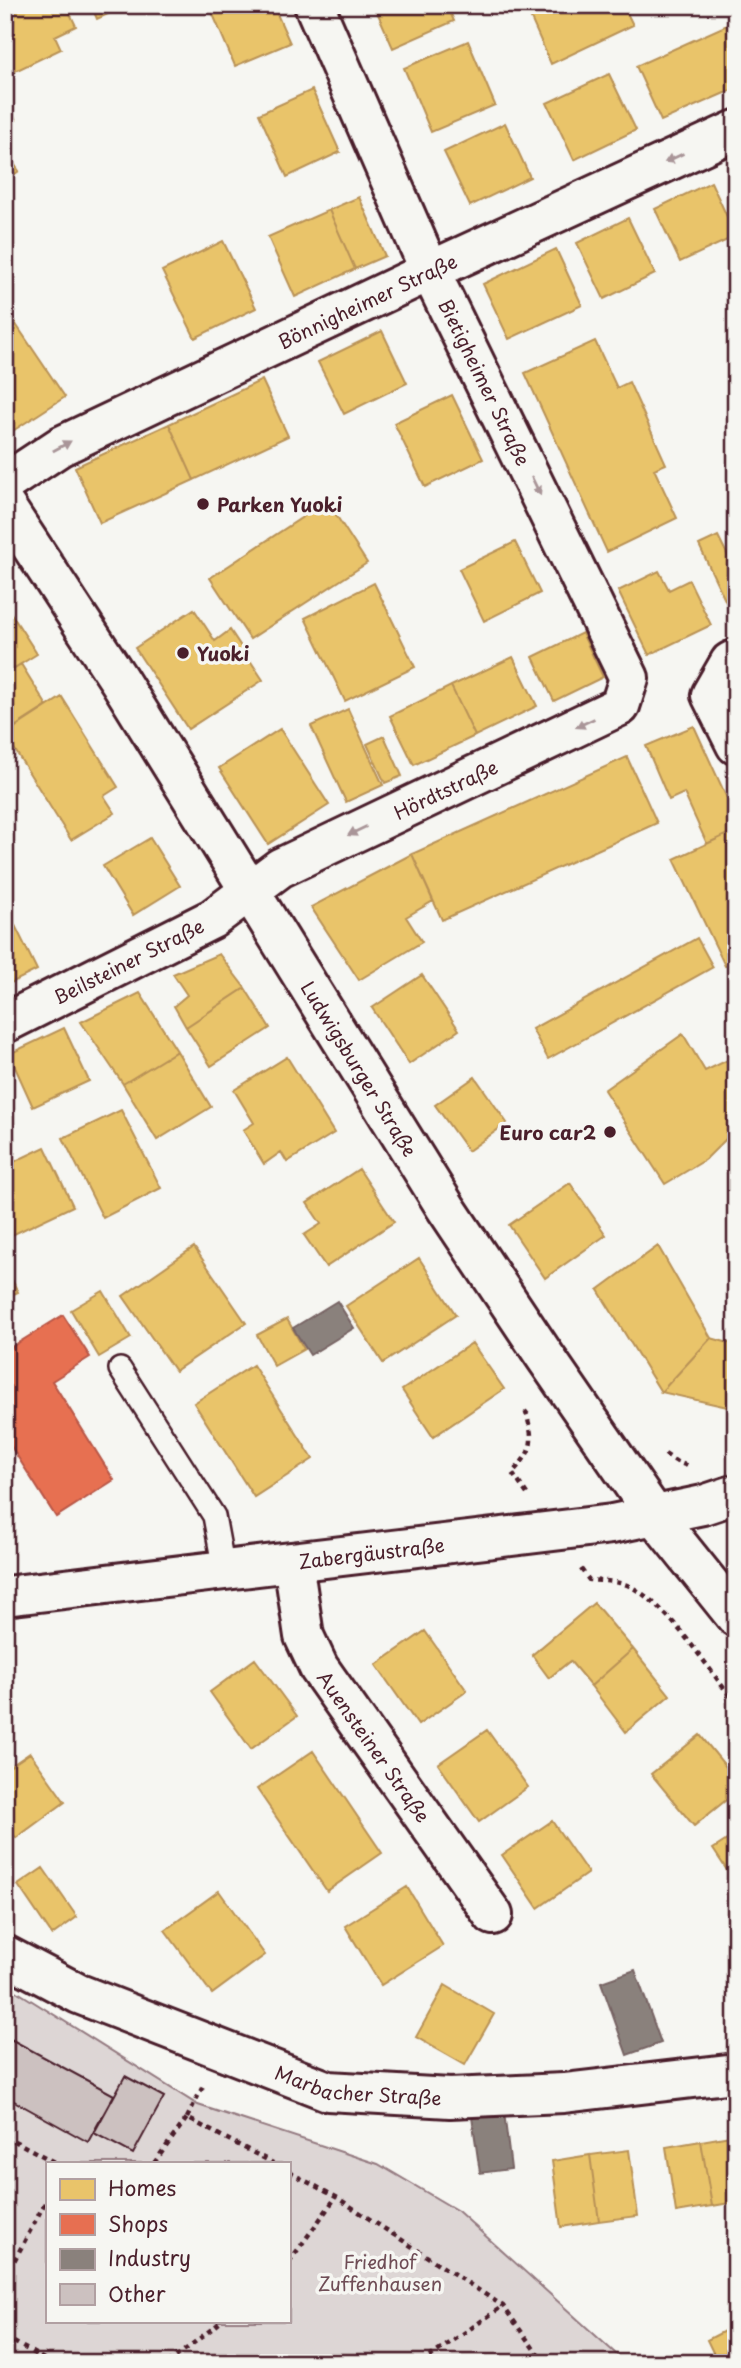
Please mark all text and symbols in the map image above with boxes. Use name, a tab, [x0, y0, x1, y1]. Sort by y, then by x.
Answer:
one-way arrow	[664, 153, 684, 164]
street label: Bönnigheimer Straße	[273, 247, 461, 355]
street label: Bietigheimer Straße	[432, 294, 538, 470]
one-way arrow	[53, 440, 72, 452]
one-way arrow	[530, 476, 541, 496]
place label: Parken Yuoki	[217, 490, 343, 518]
marker: Parken Yuoki	[195, 496, 211, 512]
place label: Yuoki	[197, 639, 250, 667]
marker: Yuoki	[175, 645, 191, 661]
one-way arrow	[575, 717, 595, 728]
street label: Hördtstraße	[389, 752, 502, 826]
one-way arrow	[347, 826, 368, 837]
street label: Beilsteiner Straße	[48, 911, 209, 1011]
street label: Ludwigsburger Straße	[295, 976, 425, 1161]
place label: Euro car2	[500, 1118, 596, 1146]
marker: Euro car2	[602, 1124, 618, 1140]
street label: Zabergäustraße	[297, 1530, 446, 1575]
street label: Auensteiner Straße	[311, 1665, 437, 1828]
street label: Marbacher Straße	[271, 2058, 442, 2111]
legend	[46, 2162, 290, 2322]
text: Homes	[108, 2171, 176, 2203]
text: Shops	[108, 2207, 168, 2239]
text: Industry	[108, 2241, 191, 2273]
park label: Friedhof Zuffenhausen	[318, 2247, 442, 2297]
text: Other	[108, 2277, 166, 2309]

